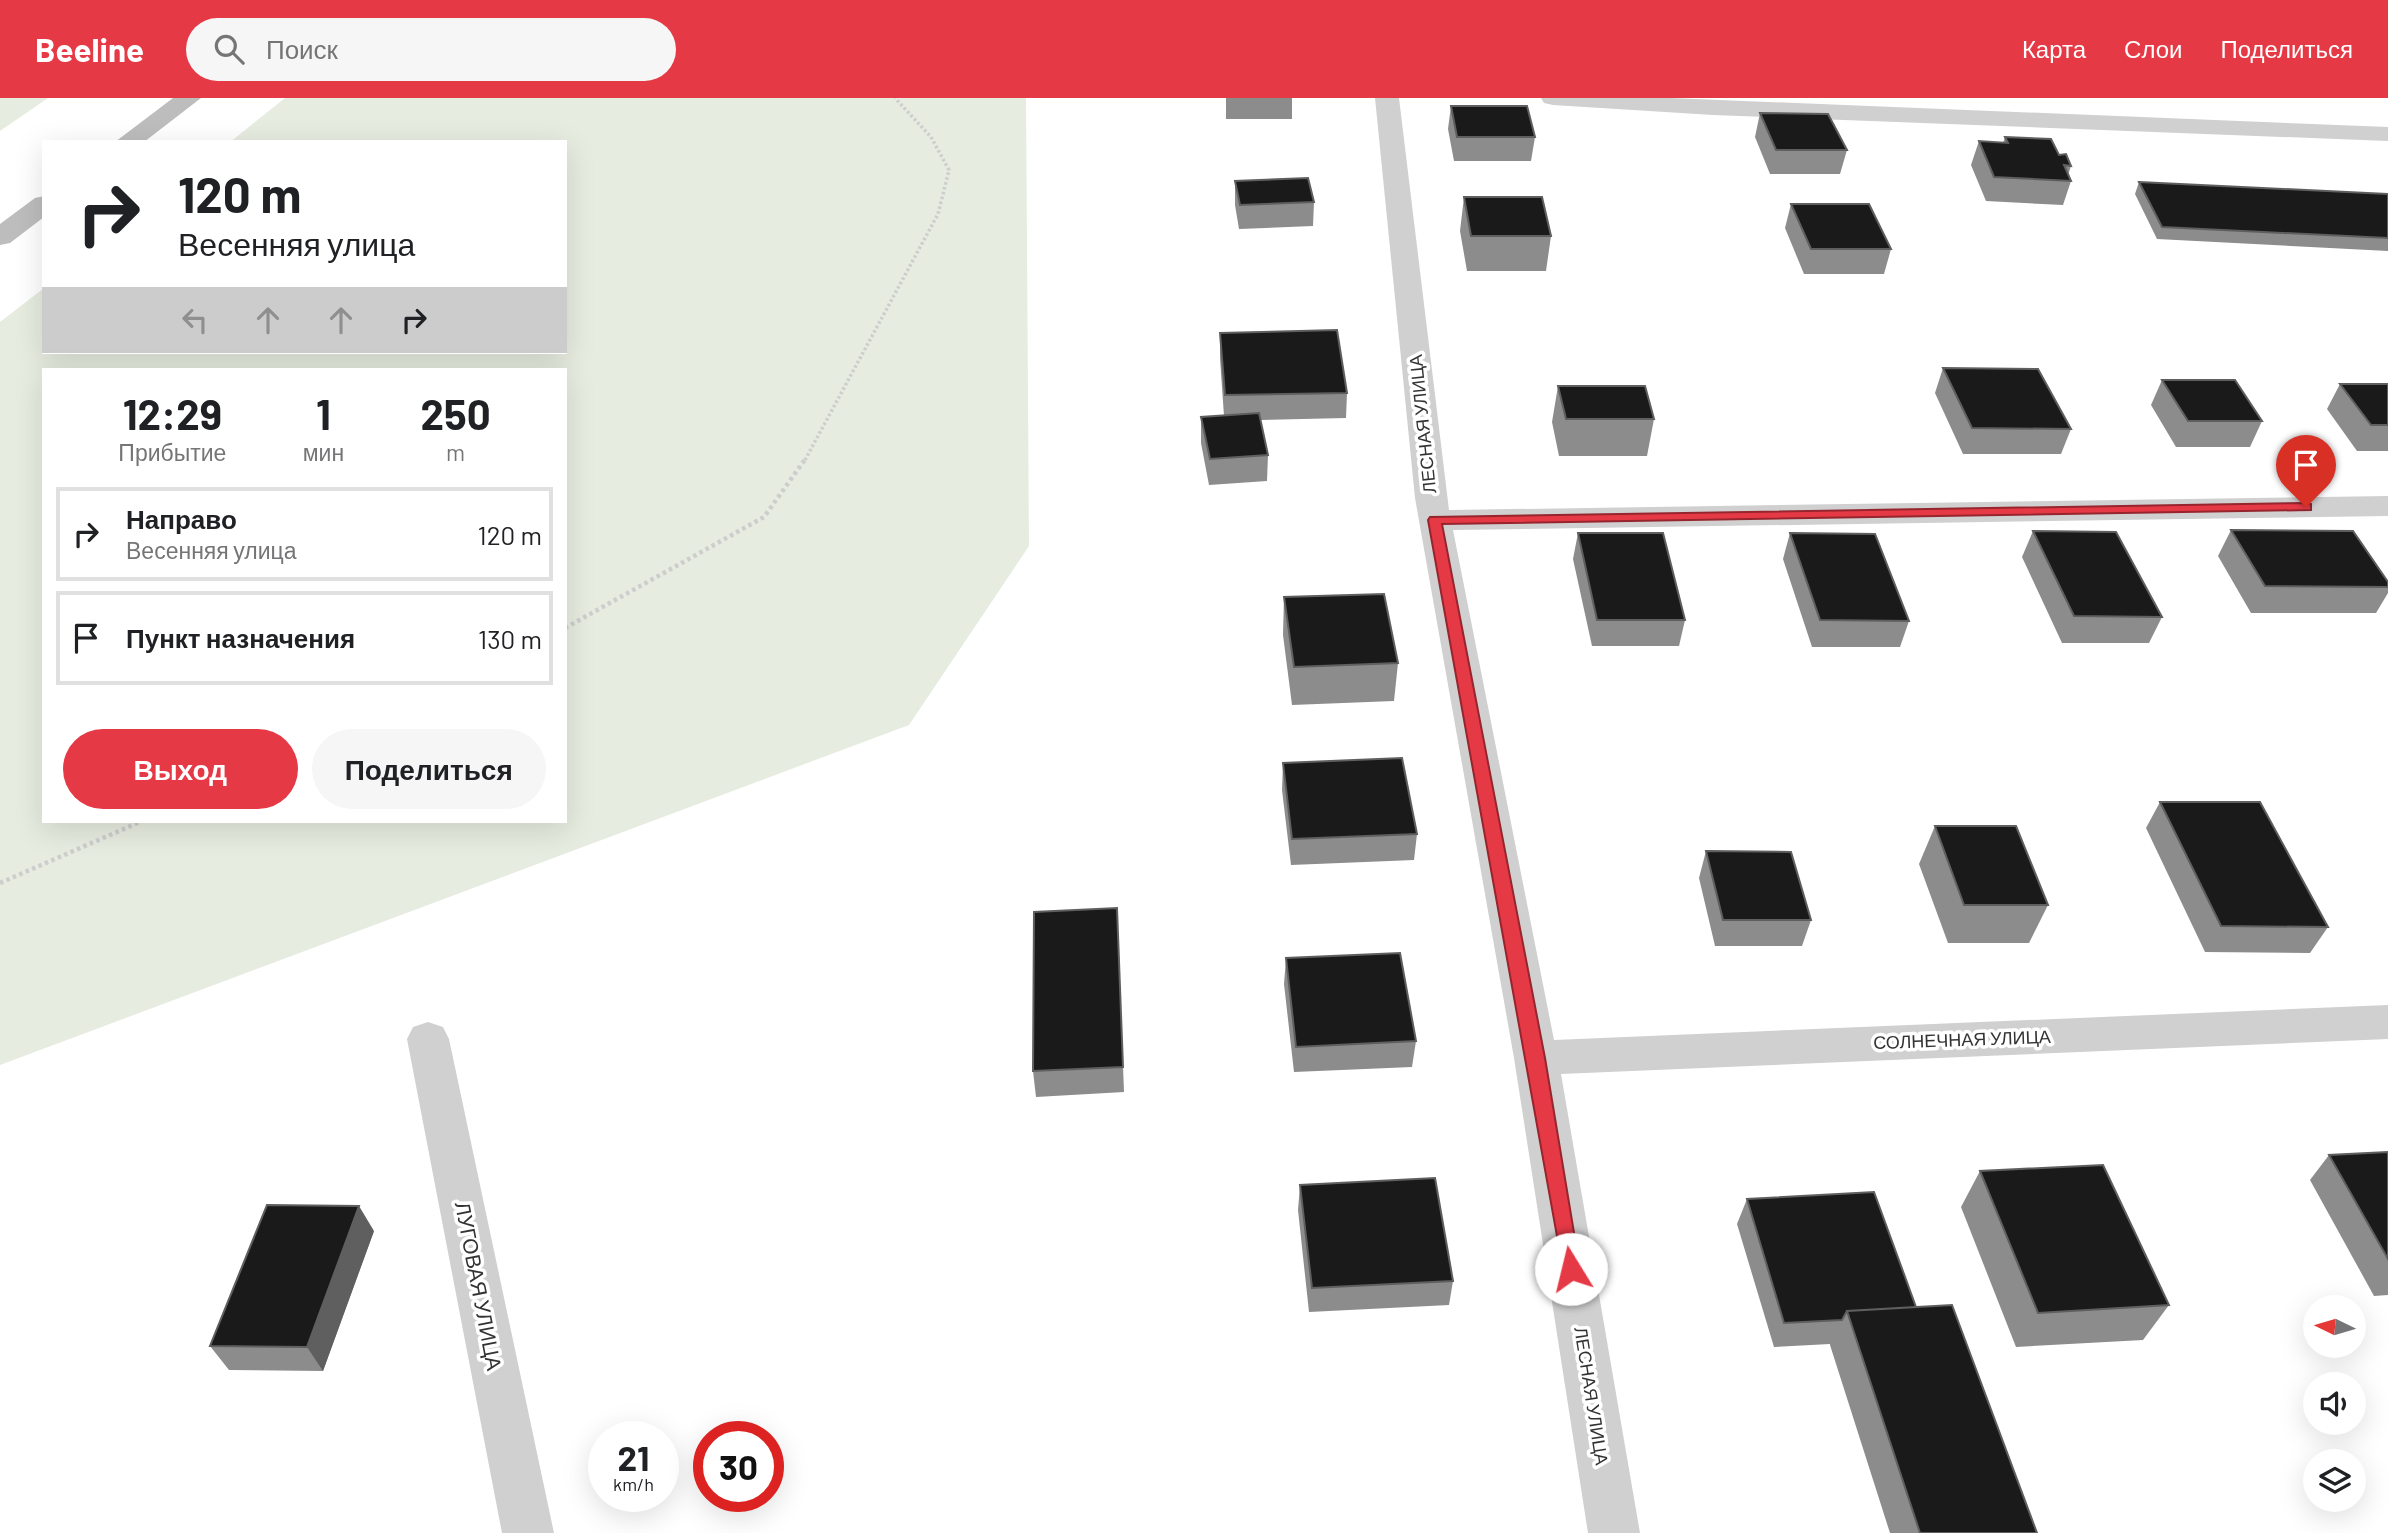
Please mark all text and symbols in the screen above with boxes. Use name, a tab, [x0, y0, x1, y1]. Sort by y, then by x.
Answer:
search box	[186, 18, 676, 81]
text: Beeline	[35, 29, 144, 69]
icon: search	[210, 30, 248, 68]
text: Поиск	[266, 33, 338, 64]
text: Карта	[2022, 34, 2086, 63]
text: Слои	[2124, 34, 2182, 63]
text: Поделиться	[2220, 34, 2353, 63]
text: 120 m	[178, 164, 301, 223]
icon: right	[63, 168, 154, 259]
text: Весенняя улица	[178, 224, 415, 262]
icon: left	[176, 301, 214, 339]
icon: ahead	[249, 301, 287, 339]
icon: ahead	[322, 301, 360, 339]
icon: right	[395, 301, 433, 339]
street label: ЛЕСНАЯ УЛИЦА	[1404, 354, 1440, 495]
text: 12:29	[123, 388, 222, 438]
text: 1	[316, 388, 331, 438]
text: 250	[421, 388, 491, 438]
pin	[2276, 435, 2336, 507]
text: Прибытие	[118, 438, 226, 466]
text: мин	[303, 438, 344, 466]
text: m	[446, 438, 465, 466]
icon: arrive	[2287, 446, 2325, 484]
text: Направо	[126, 503, 237, 534]
icon: right	[67, 515, 105, 553]
text: 120 m	[478, 519, 542, 550]
text: Весенняя улица	[126, 536, 297, 564]
icon: arrive	[67, 619, 105, 657]
text: Пункт назначения	[126, 622, 355, 653]
text: 130 m	[478, 623, 542, 654]
button: Выход	[63, 729, 298, 809]
button: Поделиться	[312, 729, 546, 809]
street label: СОЛНЕЧНАЯ УЛИЦА	[1873, 1025, 2051, 1053]
street label: ЛУГОВАЯ УЛИЦА	[451, 1199, 508, 1372]
position arrow	[1534, 1232, 1608, 1306]
north arrow	[2303, 1295, 2366, 1358]
map controls	[2303, 1295, 2366, 1512]
street label: ЛЕСНАЯ УЛИЦА	[1570, 1325, 1614, 1466]
button: sound	[2303, 1372, 2366, 1435]
speed limit sign: 30	[693, 1421, 784, 1512]
text: 21	[618, 1436, 649, 1478]
button: layers	[2303, 1449, 2366, 1512]
text: km/h	[613, 1473, 654, 1495]

